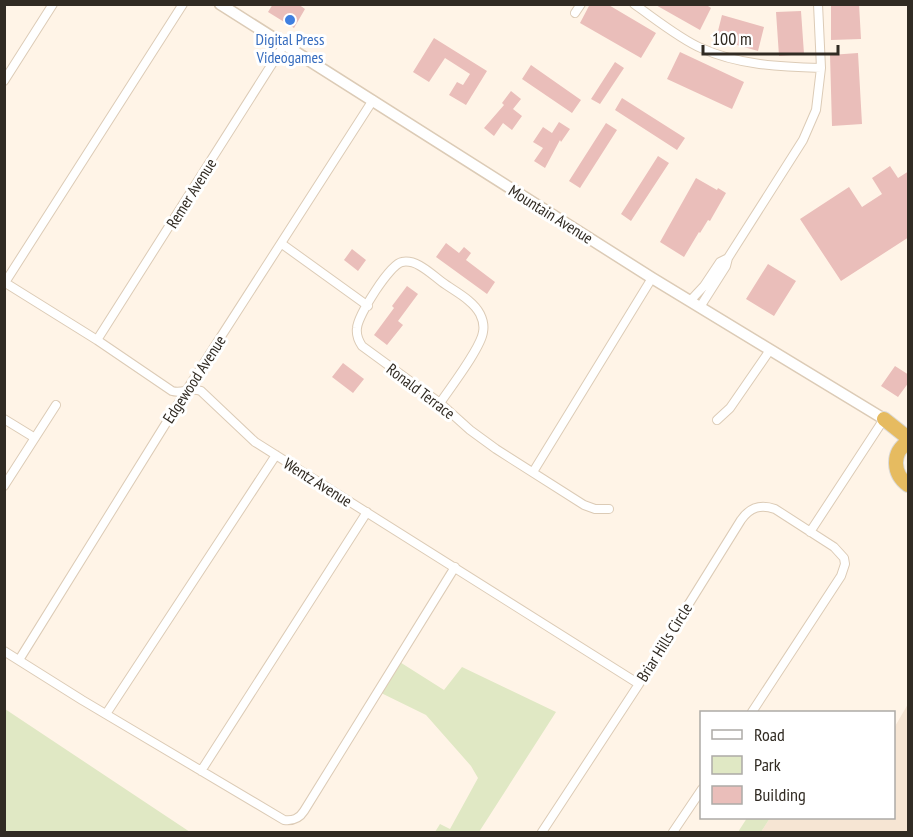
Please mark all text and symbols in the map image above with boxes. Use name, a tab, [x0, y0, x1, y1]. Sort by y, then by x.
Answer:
marker: Digital Press Videogames	[283, 13, 297, 27]
scale bar	[703, 18, 838, 56]
text: 100 m	[712, 27, 752, 50]
place label: Digital Press Videogames	[256, 29, 324, 67]
street label: Remer Avenue	[162, 154, 220, 232]
street label: Mountain Avenue	[505, 180, 597, 248]
street label: Edgewood Avenue	[158, 331, 230, 427]
street label: Ronald Terrace	[383, 359, 459, 423]
street label: Wentz Avenue	[280, 453, 356, 511]
street label: Briar Hills Circle	[632, 599, 696, 685]
legend	[700, 711, 895, 819]
text: Road	[754, 723, 785, 746]
text: Park	[754, 753, 781, 776]
text: Building	[754, 783, 806, 806]

